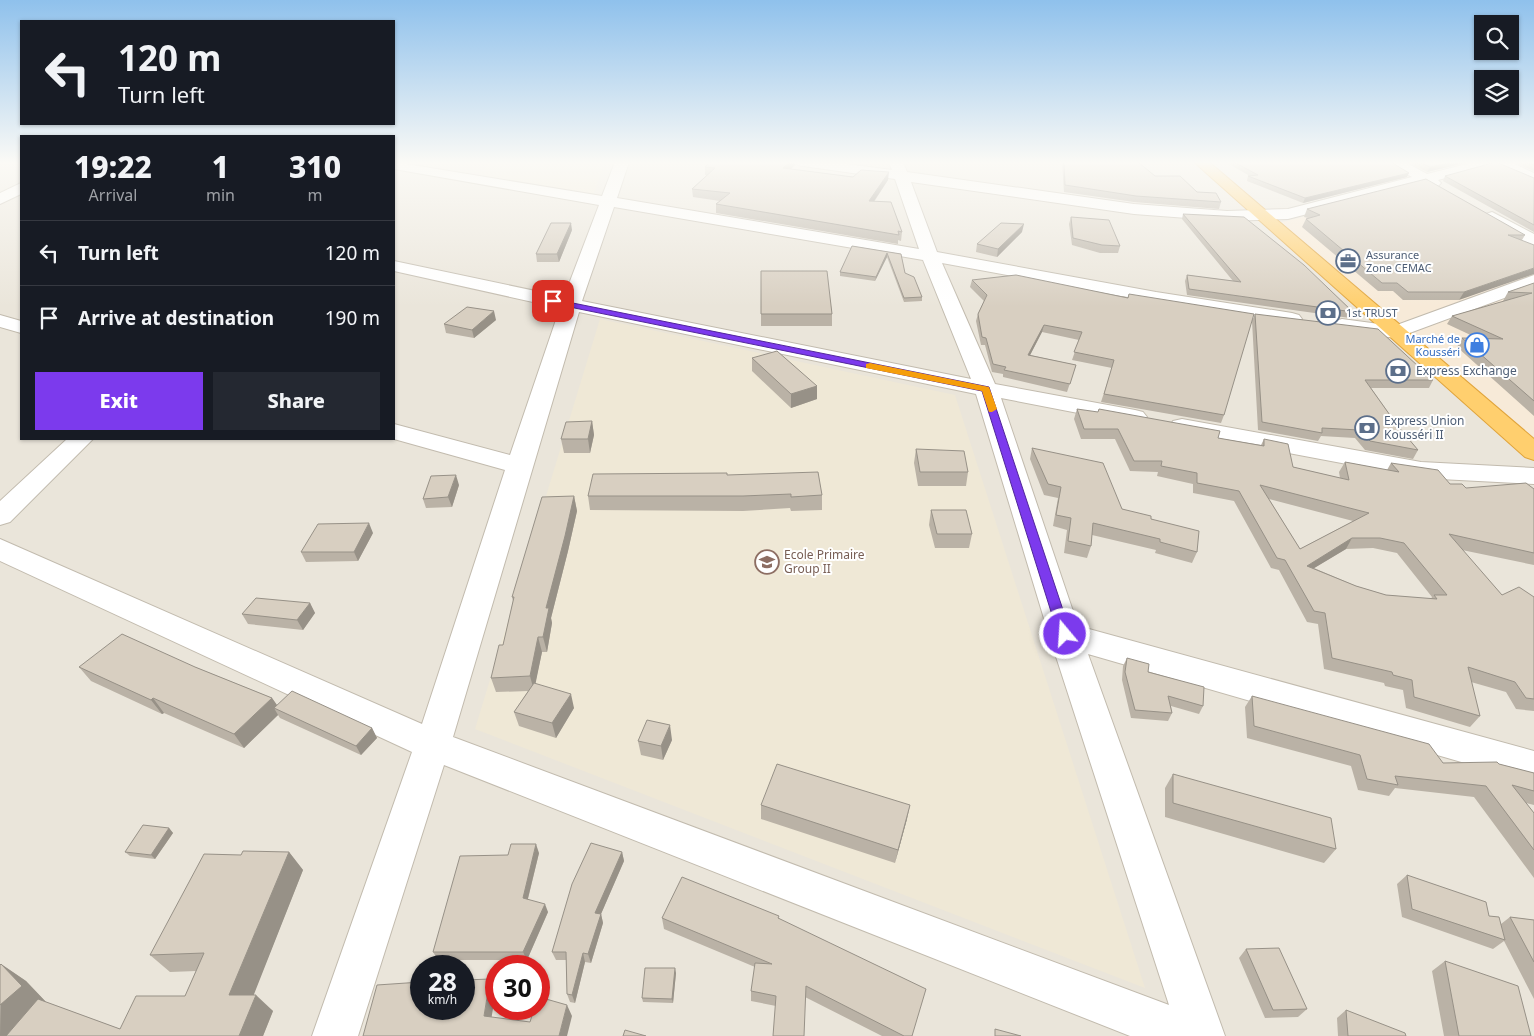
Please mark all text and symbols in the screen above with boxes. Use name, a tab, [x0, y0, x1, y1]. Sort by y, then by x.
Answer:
map controls	[1474, 15, 1519, 115]
button: search	[1474, 15, 1519, 60]
text: 120 m	[118, 34, 221, 81]
icon: left	[35, 40, 100, 105]
button: layers	[1474, 70, 1519, 115]
text: Turn left	[118, 79, 205, 109]
text: 19:22	[74, 146, 152, 187]
text: 1	[212, 146, 229, 187]
text: 310	[289, 146, 341, 187]
text: Arrival	[89, 184, 137, 206]
text: min	[206, 184, 235, 206]
text: m	[307, 184, 322, 206]
icon: left	[35, 239, 63, 267]
text: Turn left	[78, 240, 159, 266]
text: 120 m	[325, 240, 380, 266]
place label: Assurance Zone CEMAC	[1366, 247, 1432, 275]
office icon: Assurance Zone CEMAC	[1335, 248, 1361, 274]
pin	[532, 280, 574, 322]
icon: arrive	[539, 287, 567, 315]
bank icon: 1st TRUST	[1315, 300, 1341, 326]
icon: arrive	[35, 304, 63, 332]
text: Arrive at destination	[78, 305, 274, 331]
text: 190 m	[325, 305, 380, 331]
place label: 1st TRUST	[1346, 305, 1398, 320]
place label: Marché de Kousséri	[1405, 331, 1460, 359]
shop icon: Marché de Kousséri	[1464, 332, 1490, 358]
bank icon: Express Exchange	[1385, 358, 1411, 384]
place label: Express Exchange	[1416, 362, 1517, 379]
button: Exit	[35, 372, 203, 430]
button: Share	[213, 372, 380, 430]
place label: Express Union Kousséri II	[1384, 412, 1464, 443]
bank icon: Express Union Kousséri II	[1354, 415, 1380, 441]
place label: Ecole Primaire Group II	[784, 546, 865, 577]
school or university icon: Ecole Primaire Group II	[754, 549, 780, 575]
position arrow	[1038, 607, 1090, 659]
speed limit sign: 30	[485, 955, 550, 1020]
text: 28	[428, 964, 457, 998]
text: km/h	[428, 991, 457, 1008]

